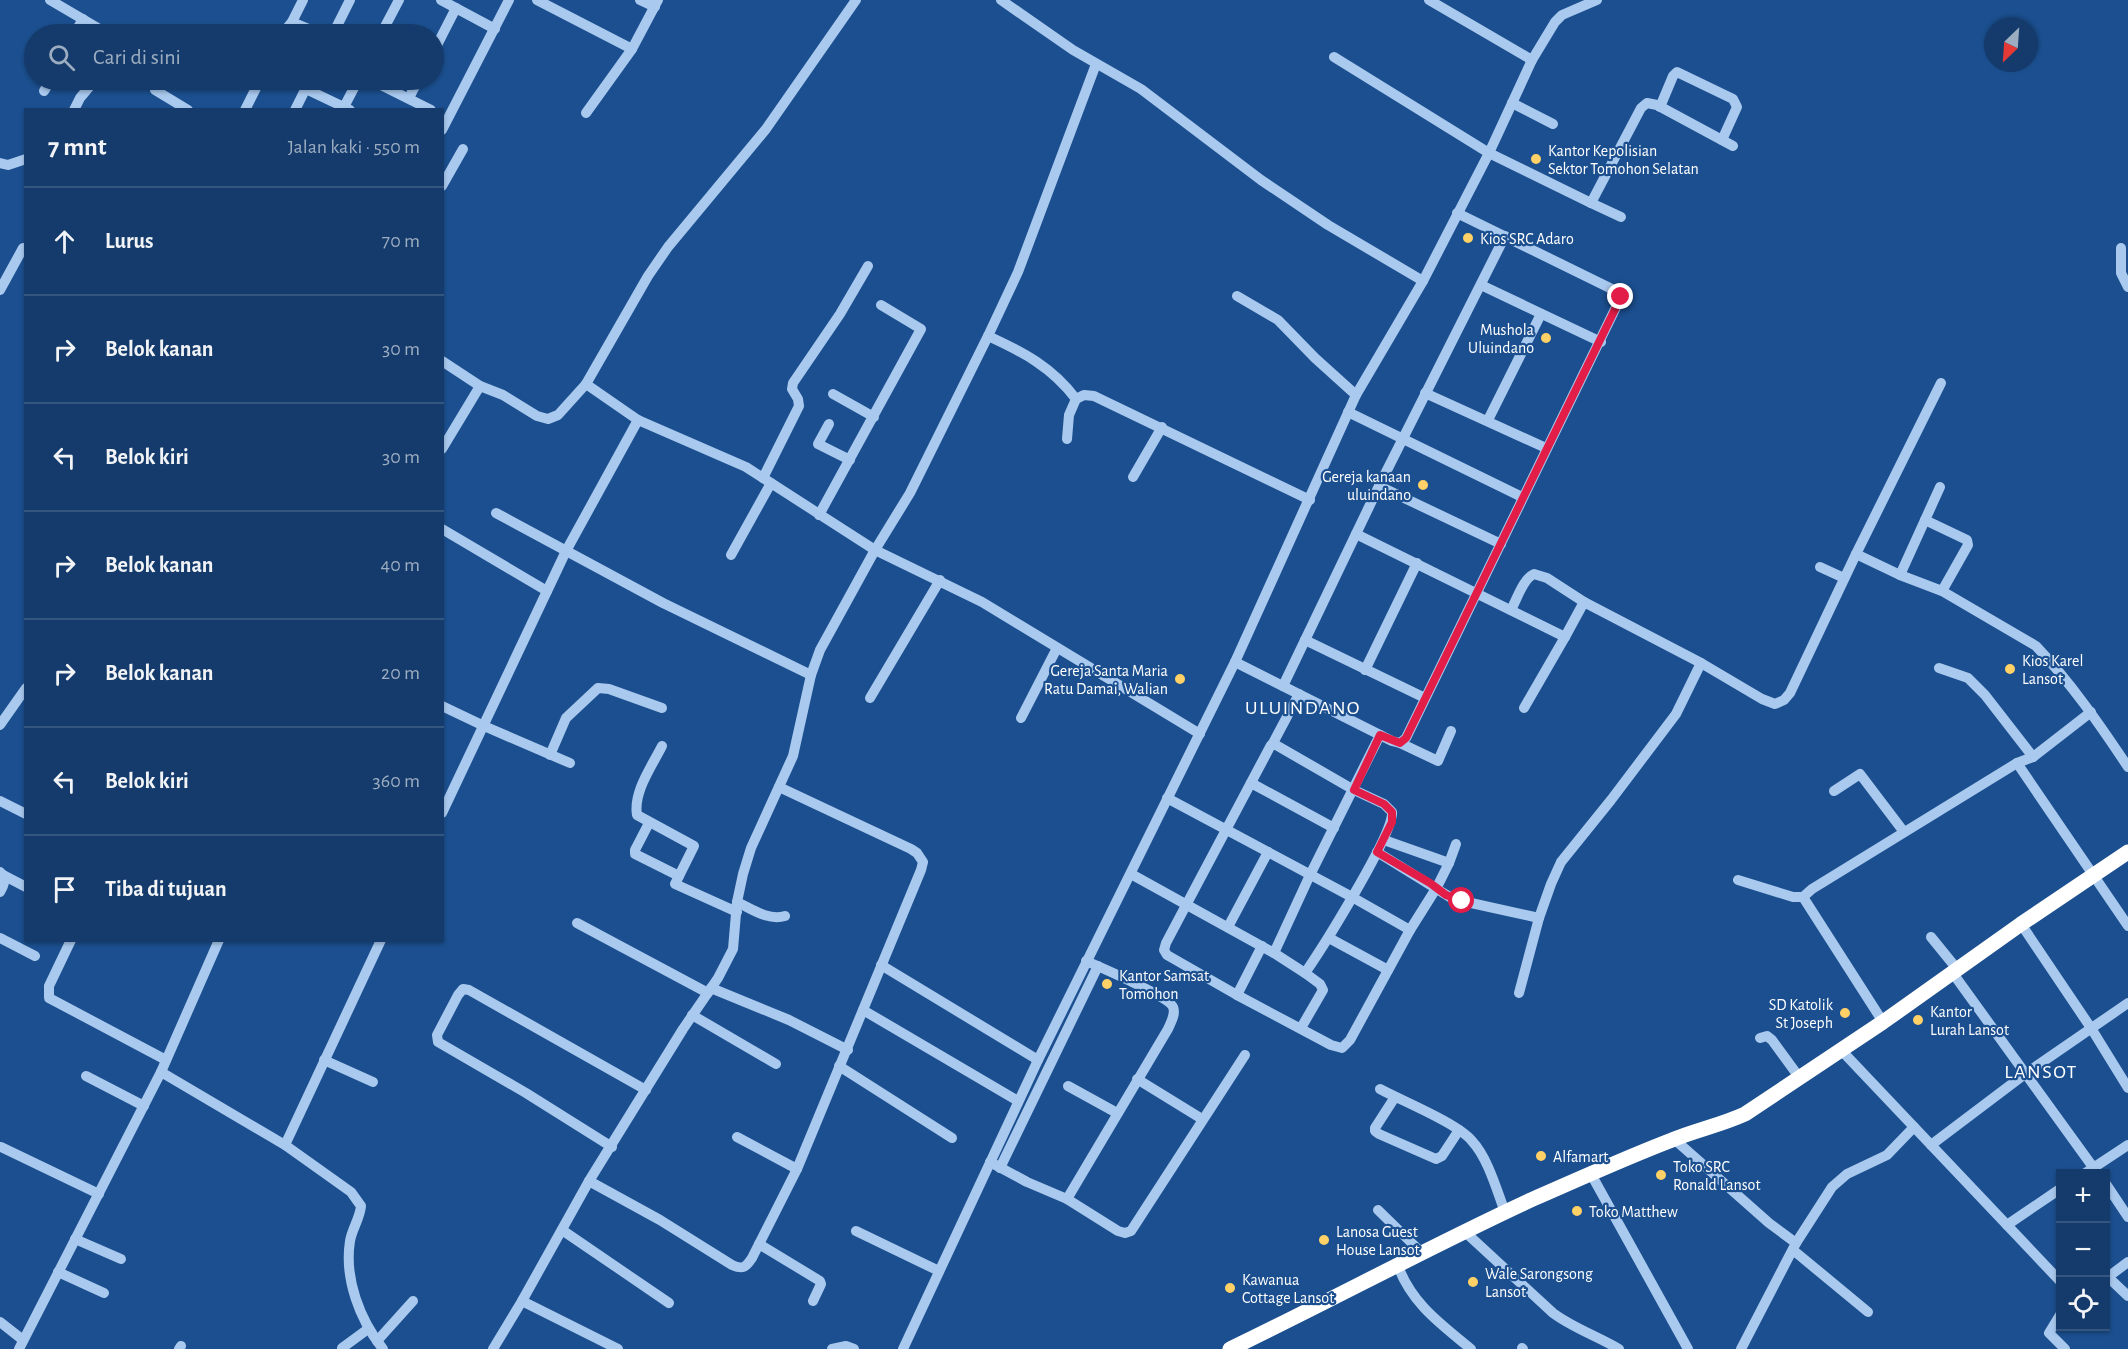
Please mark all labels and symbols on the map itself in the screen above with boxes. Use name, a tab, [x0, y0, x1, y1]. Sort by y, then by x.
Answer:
north arrow	[1984, 18, 2038, 72]
place label: Kantor Kepolisian Sektor Tomohon Selatan	[1548, 143, 1699, 177]
marker: Kantor Kepolisian Sektor Tomohon Selatan	[1529, 152, 1543, 166]
marker: Kios SRC Adaro	[1461, 231, 1475, 245]
place label: Kios SRC Adaro	[1480, 231, 1574, 247]
route end	[1607, 283, 1633, 309]
place label: Mushola Uluindano	[1468, 322, 1534, 356]
marker: Mushola Uluindano	[1539, 331, 1553, 345]
place label: Gereja kanaan uluindano	[1322, 469, 1411, 503]
marker: Gereja kanaan uluindano	[1416, 478, 1430, 492]
place label: Kios Karel Lansot	[2022, 653, 2083, 687]
marker: Kios Karel Lansot	[2003, 662, 2017, 676]
place label: Gereja Santa Maria Ratu Damai, Walian	[1044, 663, 1168, 697]
marker: Gereja Santa Maria Ratu Damai, Walian	[1173, 672, 1187, 686]
district label: ULUINDANO	[1245, 698, 1361, 718]
route start	[1448, 887, 1474, 913]
place label: Kantor Samsat Tomohon	[1119, 968, 1209, 1002]
marker: Kantor Samsat Tomohon	[1100, 977, 1114, 991]
place label: SD Katolik St Joseph	[1769, 997, 1834, 1031]
place label: Kantor Lurah Lansot	[1930, 1004, 2009, 1038]
marker: SD Katolik St Joseph	[1838, 1006, 1852, 1020]
marker: Kantor Lurah Lansot	[1911, 1013, 1925, 1027]
district label: LANSOT	[2004, 1062, 2078, 1082]
marker: Alfamart	[1534, 1149, 1548, 1163]
place label: Alfamart	[1553, 1149, 1608, 1165]
place label: Toko SRC Ronald Lansot	[1673, 1159, 1761, 1193]
marker: Toko SRC Ronald Lansot	[1654, 1168, 1668, 1182]
marker: Toko Matthew	[1570, 1204, 1584, 1218]
place label: Toko Matthew	[1589, 1204, 1678, 1220]
place label: Lanosa Guest House Lansot	[1336, 1224, 1420, 1258]
marker: Lanosa Guest House Lansot	[1317, 1233, 1331, 1247]
place label: Wale Sarongsong Lansot	[1485, 1266, 1593, 1300]
place label: Kawanua Cottage Lansot	[1242, 1272, 1334, 1306]
marker: Wale Sarongsong Lansot	[1466, 1275, 1480, 1289]
marker: Kawanua Cottage Lansot	[1223, 1281, 1237, 1295]

